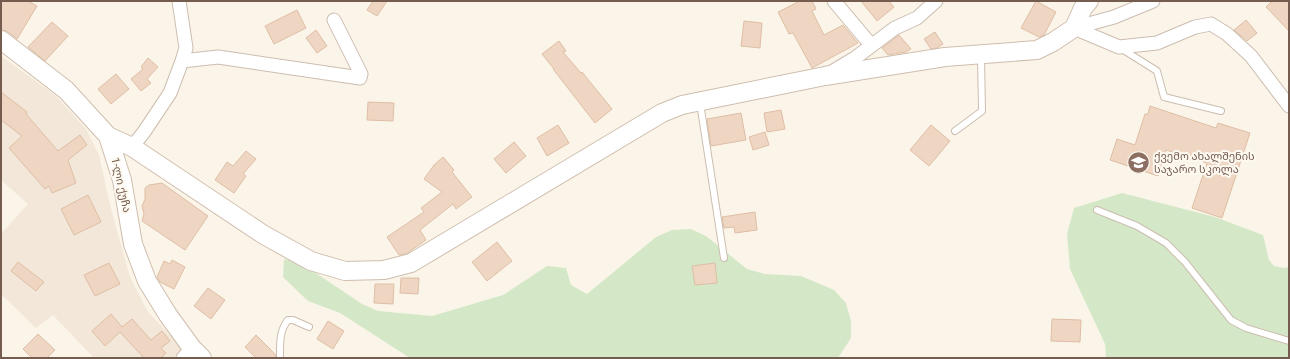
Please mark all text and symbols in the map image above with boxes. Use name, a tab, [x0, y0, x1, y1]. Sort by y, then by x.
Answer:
school or university icon: ქვემო ახალშენის საჯარო სკოლა	[1125, 149, 1151, 175]
place label: ქვემო ახალშენის საჯარო სკოლა	[1154, 150, 1255, 176]
street label: 1-ლი ქუჩა	[108, 156, 134, 214]

